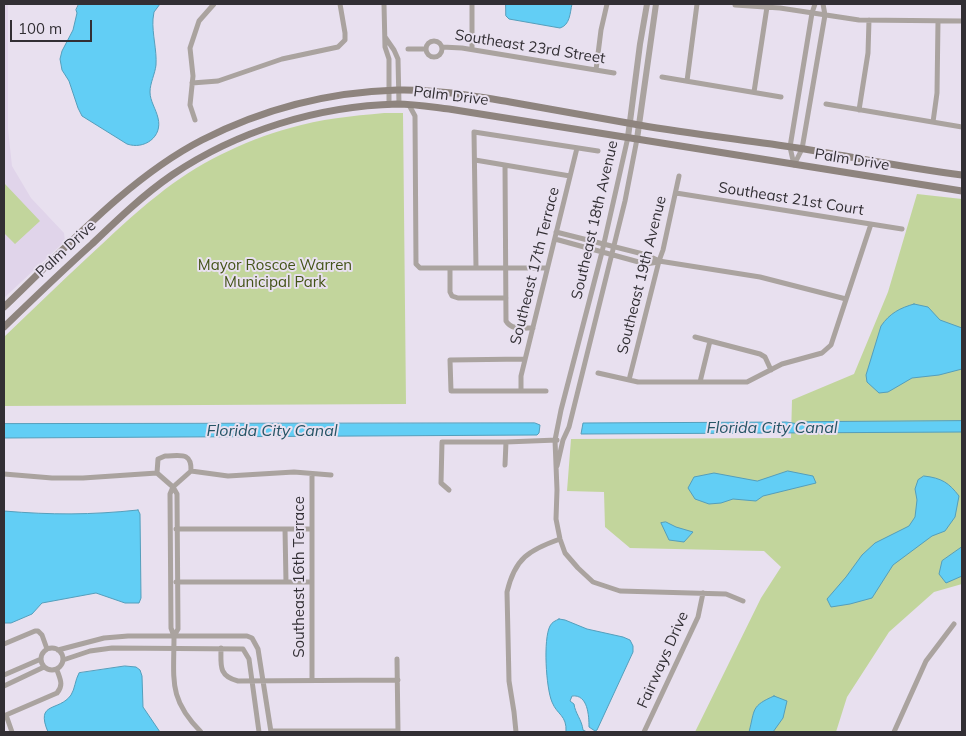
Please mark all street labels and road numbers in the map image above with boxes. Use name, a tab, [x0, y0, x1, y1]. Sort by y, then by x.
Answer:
street label: Southeast 23rd Street	[454, 26, 606, 68]
street label: Palm Drive	[413, 82, 489, 110]
street label: Southeast 18th Avenue	[568, 139, 622, 301]
street label: Palm Drive	[813, 145, 891, 175]
street label: Southeast 21st Court	[717, 179, 865, 219]
street label: Southeast 17th Terrace	[507, 185, 563, 347]
street label: Southeast 19th Avenue	[614, 194, 670, 356]
street label: Palm Drive	[32, 217, 100, 281]
street label: Southeast 16th Terrace	[290, 496, 308, 658]
street label: Fairways Drive	[634, 609, 692, 711]

